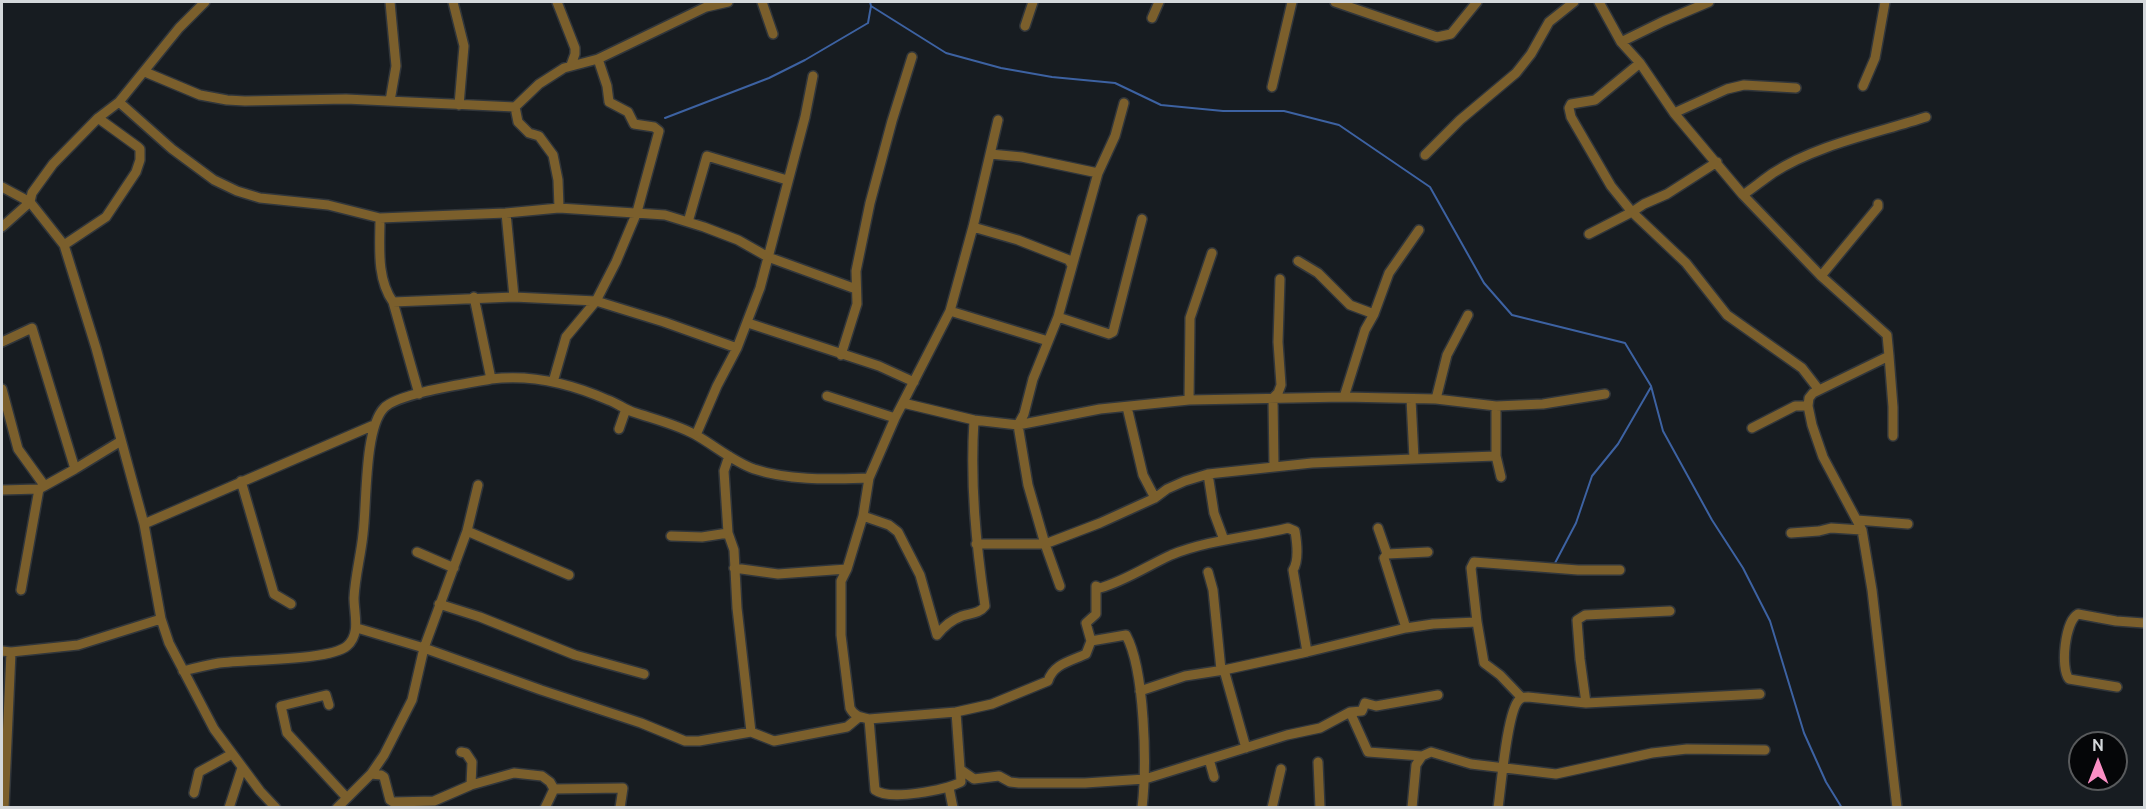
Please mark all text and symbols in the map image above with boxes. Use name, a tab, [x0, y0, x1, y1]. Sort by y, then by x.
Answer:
north arrow	[2068, 731, 2128, 791]
text: N	[2092, 736, 2104, 754]

